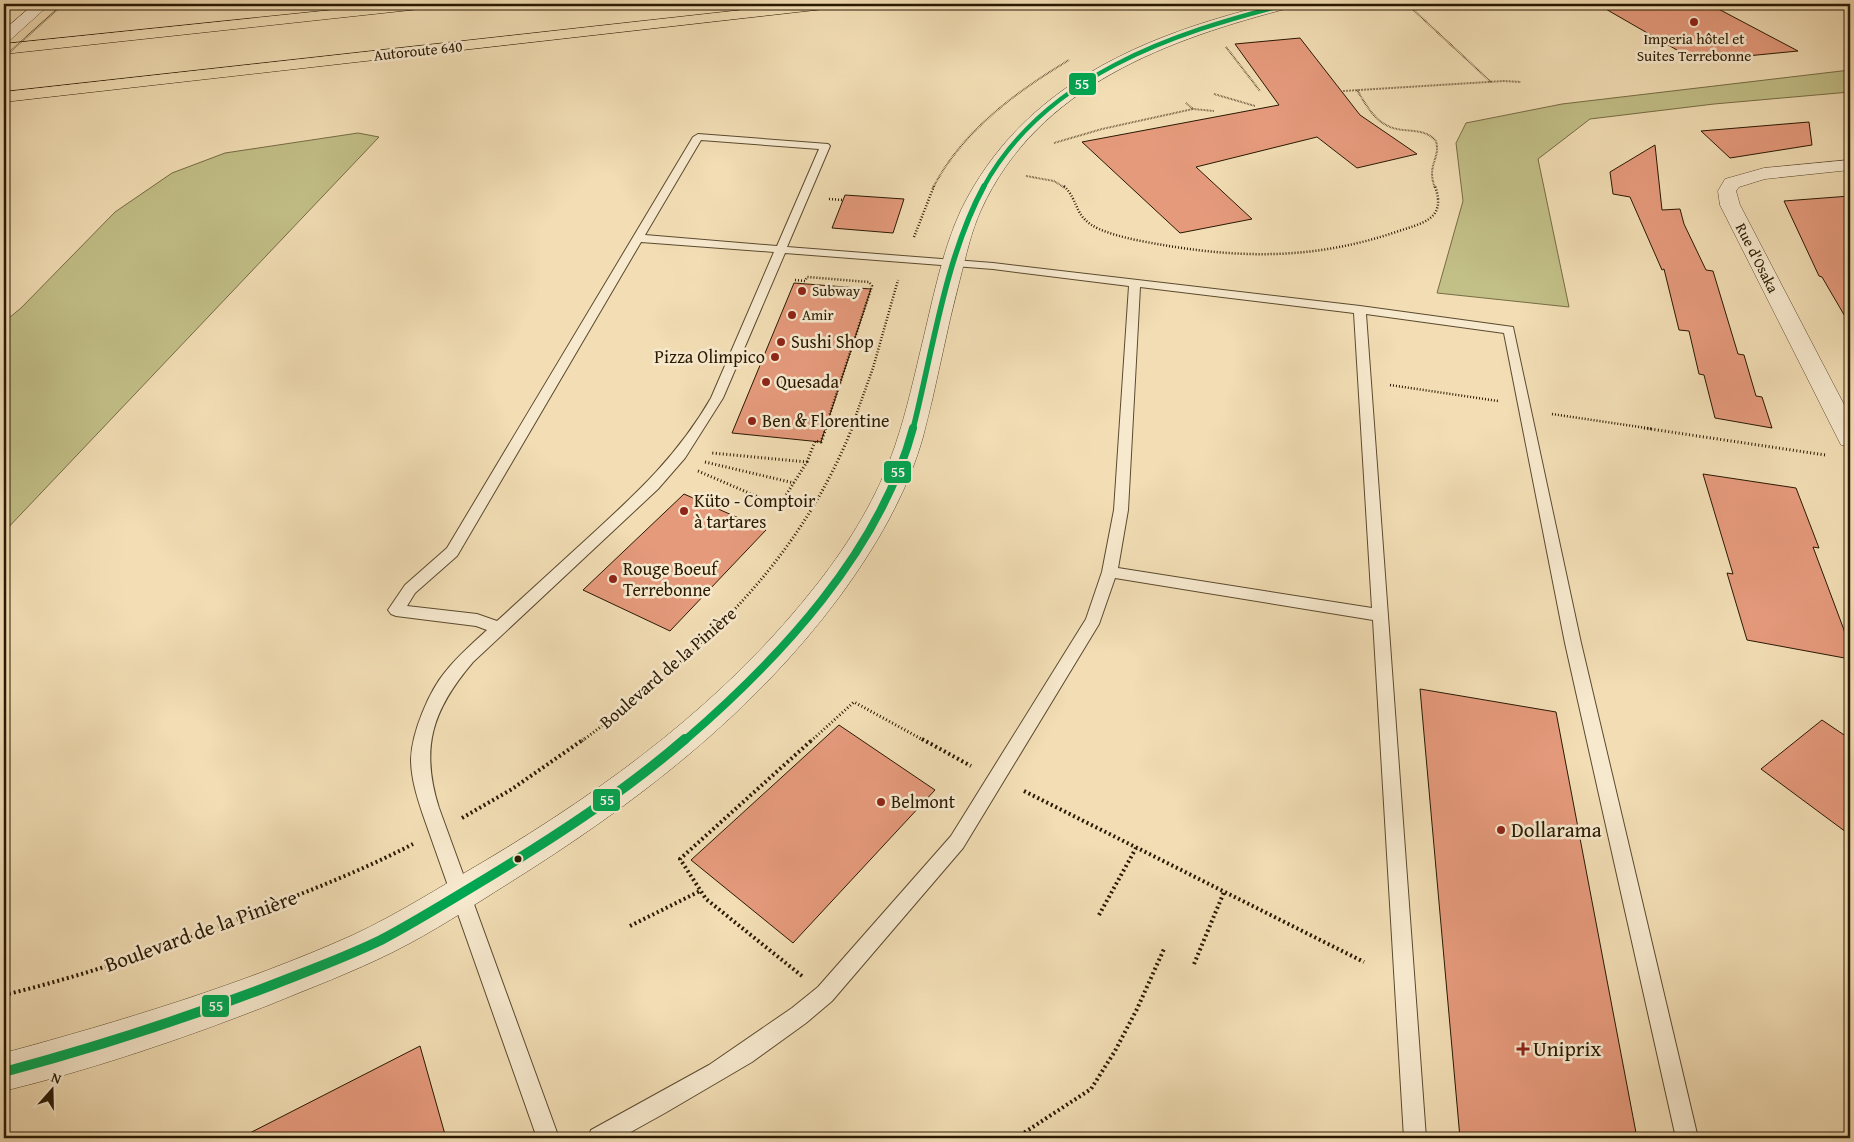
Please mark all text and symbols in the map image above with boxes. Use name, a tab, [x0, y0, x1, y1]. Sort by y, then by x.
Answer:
marker: Imperia hôtel et Suites Terrebonne	[1688, 16, 1700, 28]
place label: Imperia hôtel et Suites Terrebonne	[1637, 28, 1751, 66]
street label: Autoroute 640	[373, 35, 463, 66]
line badge: 55	[1068, 72, 1097, 96]
text: 55	[1075, 74, 1089, 94]
street label: Rue d'Osaka	[1731, 219, 1784, 296]
place label: Subway	[812, 280, 861, 301]
marker: Subway	[796, 285, 808, 297]
place label: Amir	[802, 304, 834, 325]
marker: Amir	[786, 309, 798, 321]
place label: Sushi Shop	[791, 328, 874, 355]
marker: Sushi Shop	[775, 336, 787, 348]
place label: Pizza Olimpico	[654, 343, 765, 370]
marker: Pizza Olimpico	[769, 351, 781, 363]
place label: Quesada	[776, 368, 839, 395]
marker: Quesada	[760, 376, 772, 388]
place label: Ben & Florentine	[762, 407, 890, 434]
marker: Ben & Florentine	[746, 415, 758, 427]
line badge: 55	[883, 460, 912, 484]
text: 55	[891, 462, 905, 482]
place label: Küto - Comptoir à tartares	[694, 487, 816, 535]
marker: Küto - Comptoir à tartares	[678, 505, 690, 517]
place label: Rouge Boeuf Terrebonne	[623, 555, 719, 603]
marker: Rouge Boeuf Terrebonne	[607, 573, 619, 585]
street label: Boulevard de la Pinière	[593, 600, 742, 735]
line badge: 55	[592, 788, 621, 812]
place label: Belmont	[891, 788, 956, 815]
text: 55	[600, 790, 614, 810]
marker: Belmont	[875, 796, 887, 808]
place label: Dollarama	[1511, 814, 1602, 845]
marker: Dollarama	[1495, 824, 1507, 836]
unlabelled marker	[513, 854, 523, 864]
street label: Boulevard de la Pinière	[100, 881, 302, 980]
line badge: 55	[201, 994, 230, 1018]
text: 55	[209, 996, 223, 1016]
place label: Uniprix	[1533, 1033, 1601, 1064]
marker: Uniprix	[1517, 1043, 1529, 1055]
north arrow	[28, 1064, 78, 1114]
text: N	[49, 1067, 65, 1089]

